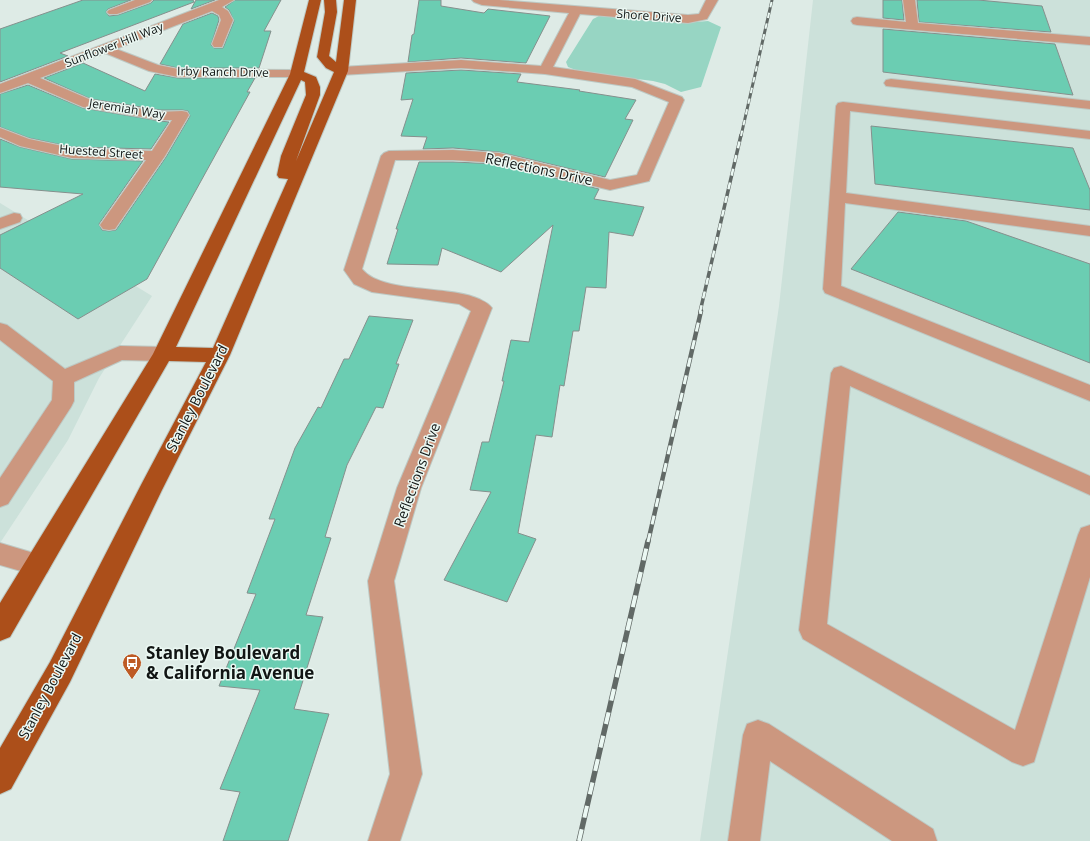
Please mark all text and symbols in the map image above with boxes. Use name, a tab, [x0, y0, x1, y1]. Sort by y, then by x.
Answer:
street label: Shore Drive	[616, 5, 682, 26]
street label: Sunflower Hill Way	[62, 18, 167, 71]
street label: Irby Ranch Drive	[177, 62, 269, 81]
street label: Jeremiah Way	[87, 94, 167, 123]
street label: Huested Street	[59, 140, 143, 163]
street label: Reflections Drive	[484, 148, 595, 189]
street label: Stanley Boulevard	[161, 341, 232, 454]
street label: Reflections Drive	[389, 420, 444, 529]
street label: Stanley Boulevard	[14, 629, 86, 742]
place label: Stanley Boulevard & California Avenue	[146, 641, 314, 684]
bus stop icon: Stanley Boulevard & California Avenue	[121, 652, 143, 680]

